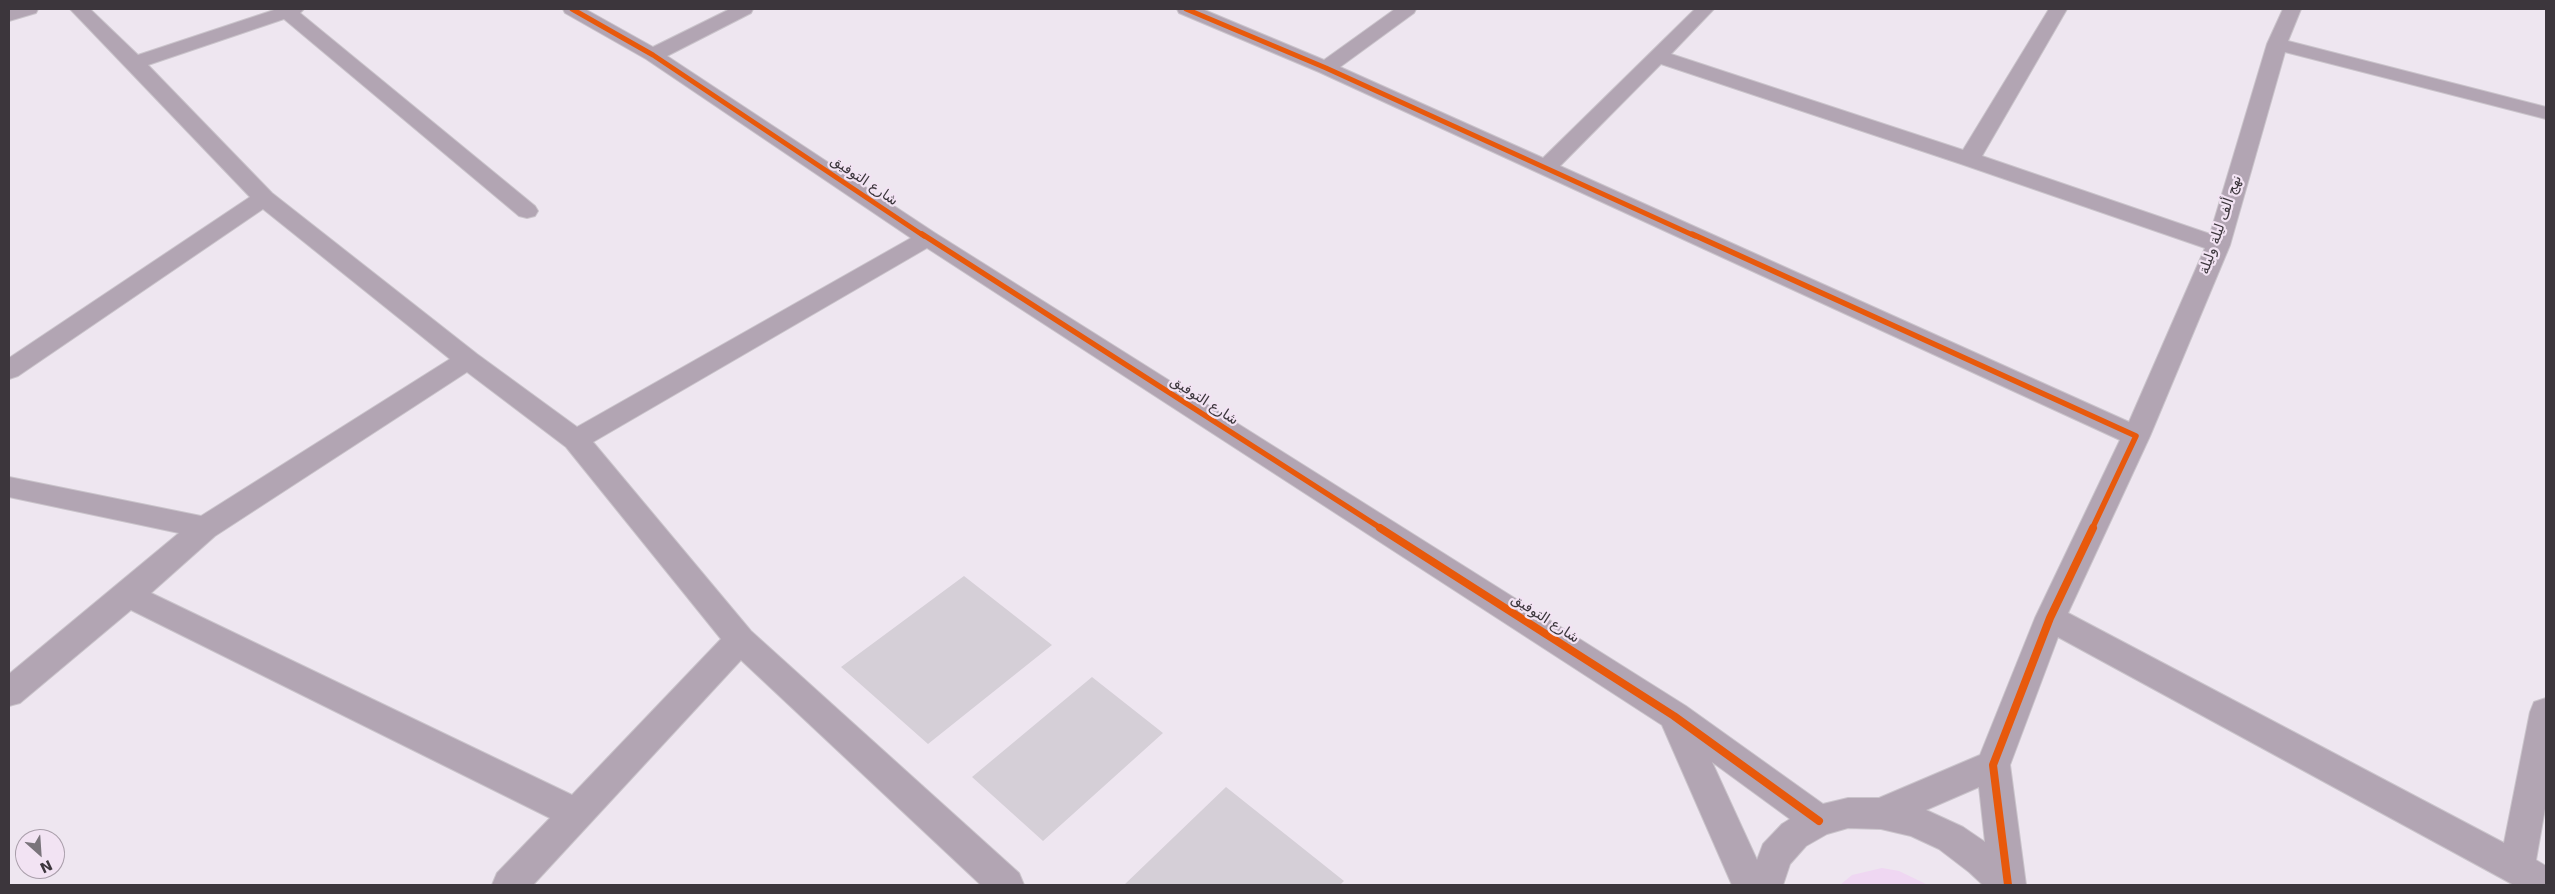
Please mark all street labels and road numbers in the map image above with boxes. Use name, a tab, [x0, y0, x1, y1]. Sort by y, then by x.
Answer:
street label: شارع التوفيق	[827, 152, 901, 210]
street label: نهج ألف ليلة وليلة	[2196, 173, 2246, 277]
street label: شارع التوفيق	[1167, 373, 1241, 429]
street label: شارع التوفيق	[1508, 591, 1582, 647]

